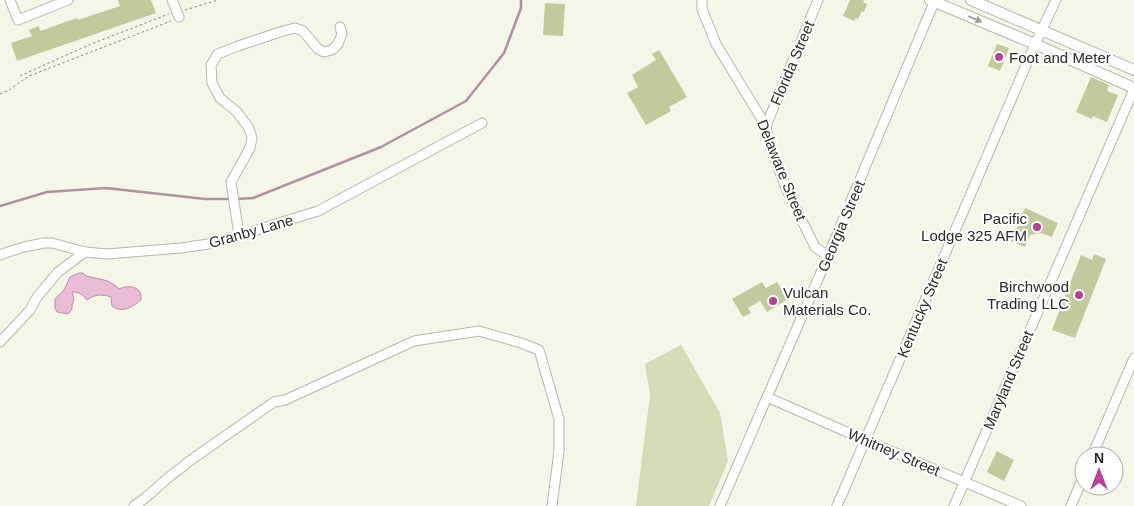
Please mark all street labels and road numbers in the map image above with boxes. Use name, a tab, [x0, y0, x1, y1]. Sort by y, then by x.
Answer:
street label: Florida Street	[767, 17, 818, 108]
street label: Delaware Street	[754, 117, 810, 224]
street label: Georgia Street	[814, 177, 868, 274]
street label: Granby Lane	[207, 211, 295, 251]
street label: Kentucky Street	[893, 255, 951, 360]
street label: Maryland Street	[979, 327, 1037, 432]
street label: Whitney Street	[845, 425, 943, 479]

